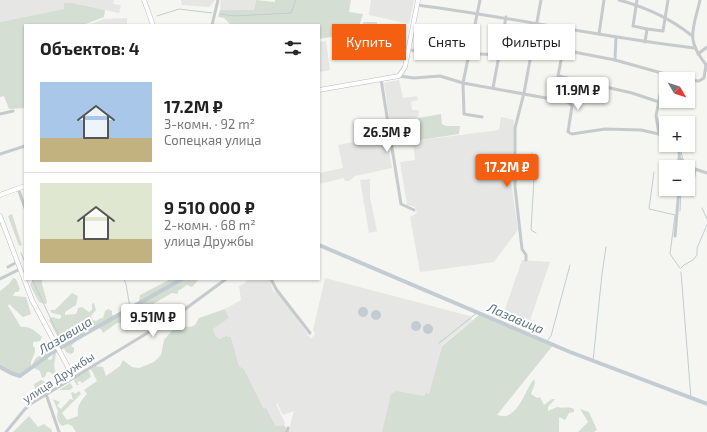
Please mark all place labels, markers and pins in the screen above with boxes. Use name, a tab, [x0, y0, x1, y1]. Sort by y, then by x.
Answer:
pin: 11.9M ₽	[541, 77, 615, 111]
pin: 26.5M ₽	[350, 119, 424, 153]
pin: 17.2M ₽	[470, 154, 544, 188]
pin: 9.51M ₽	[116, 304, 190, 338]

